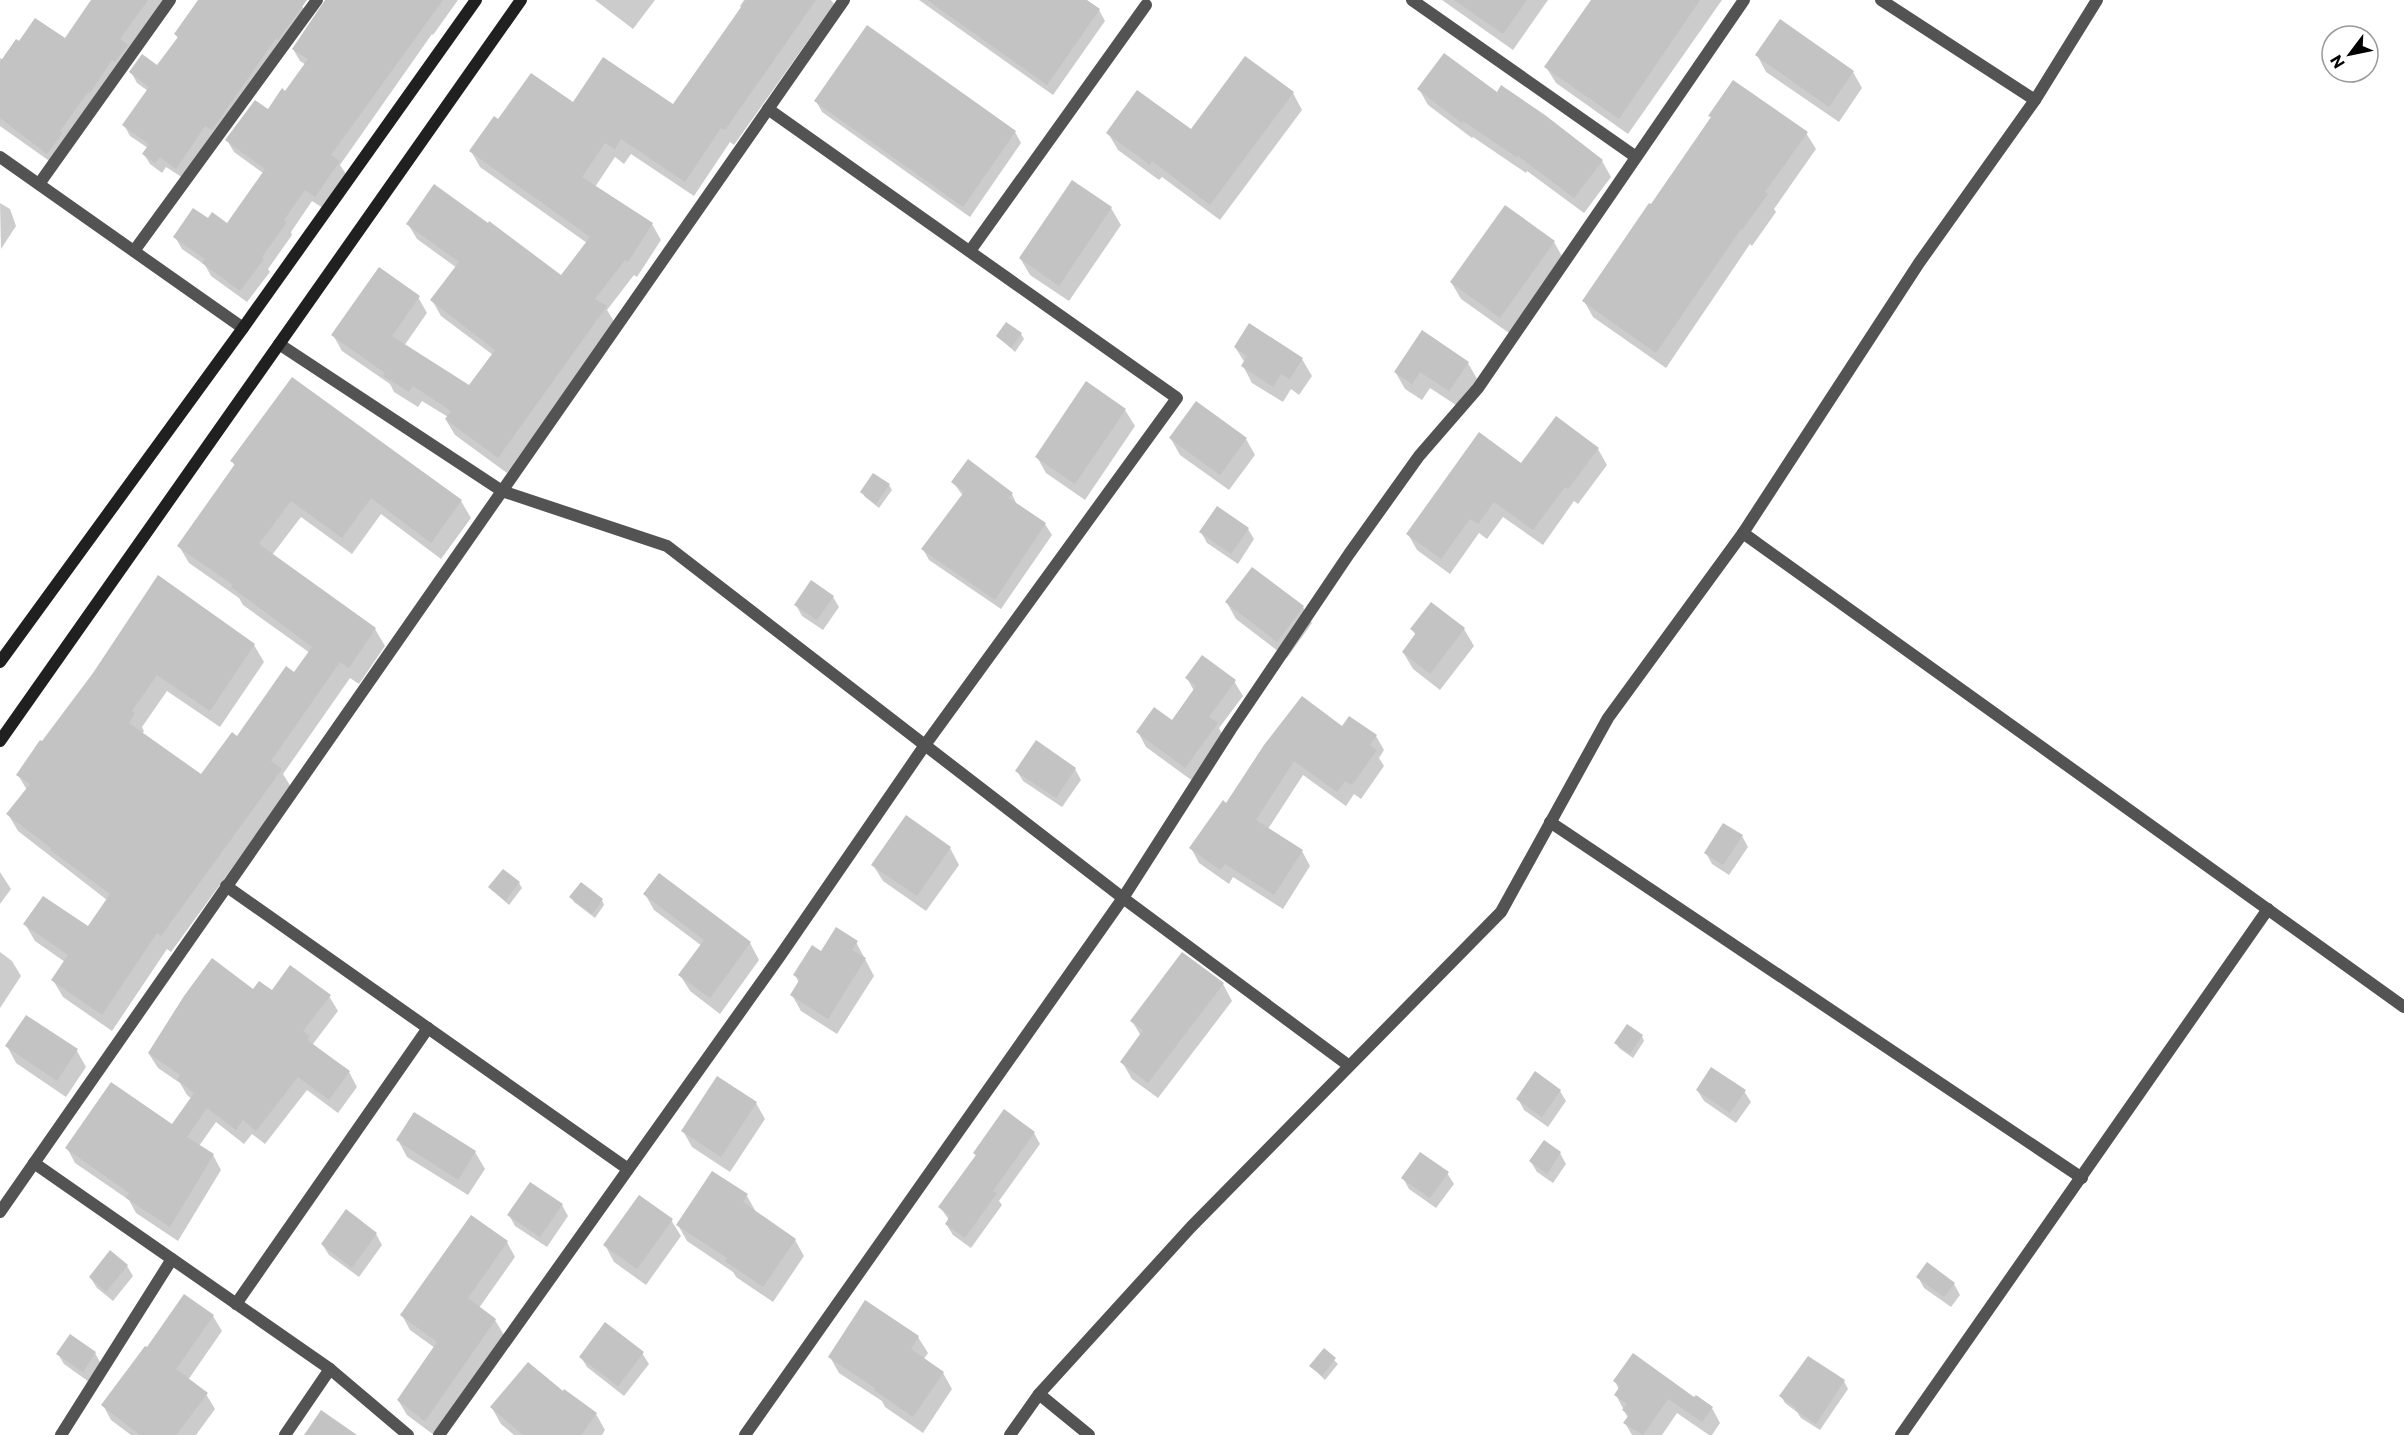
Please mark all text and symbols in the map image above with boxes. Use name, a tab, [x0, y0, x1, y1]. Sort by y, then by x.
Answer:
north arrow	[2320, 24, 2380, 84]
text: N	[2326, 52, 2348, 72]

